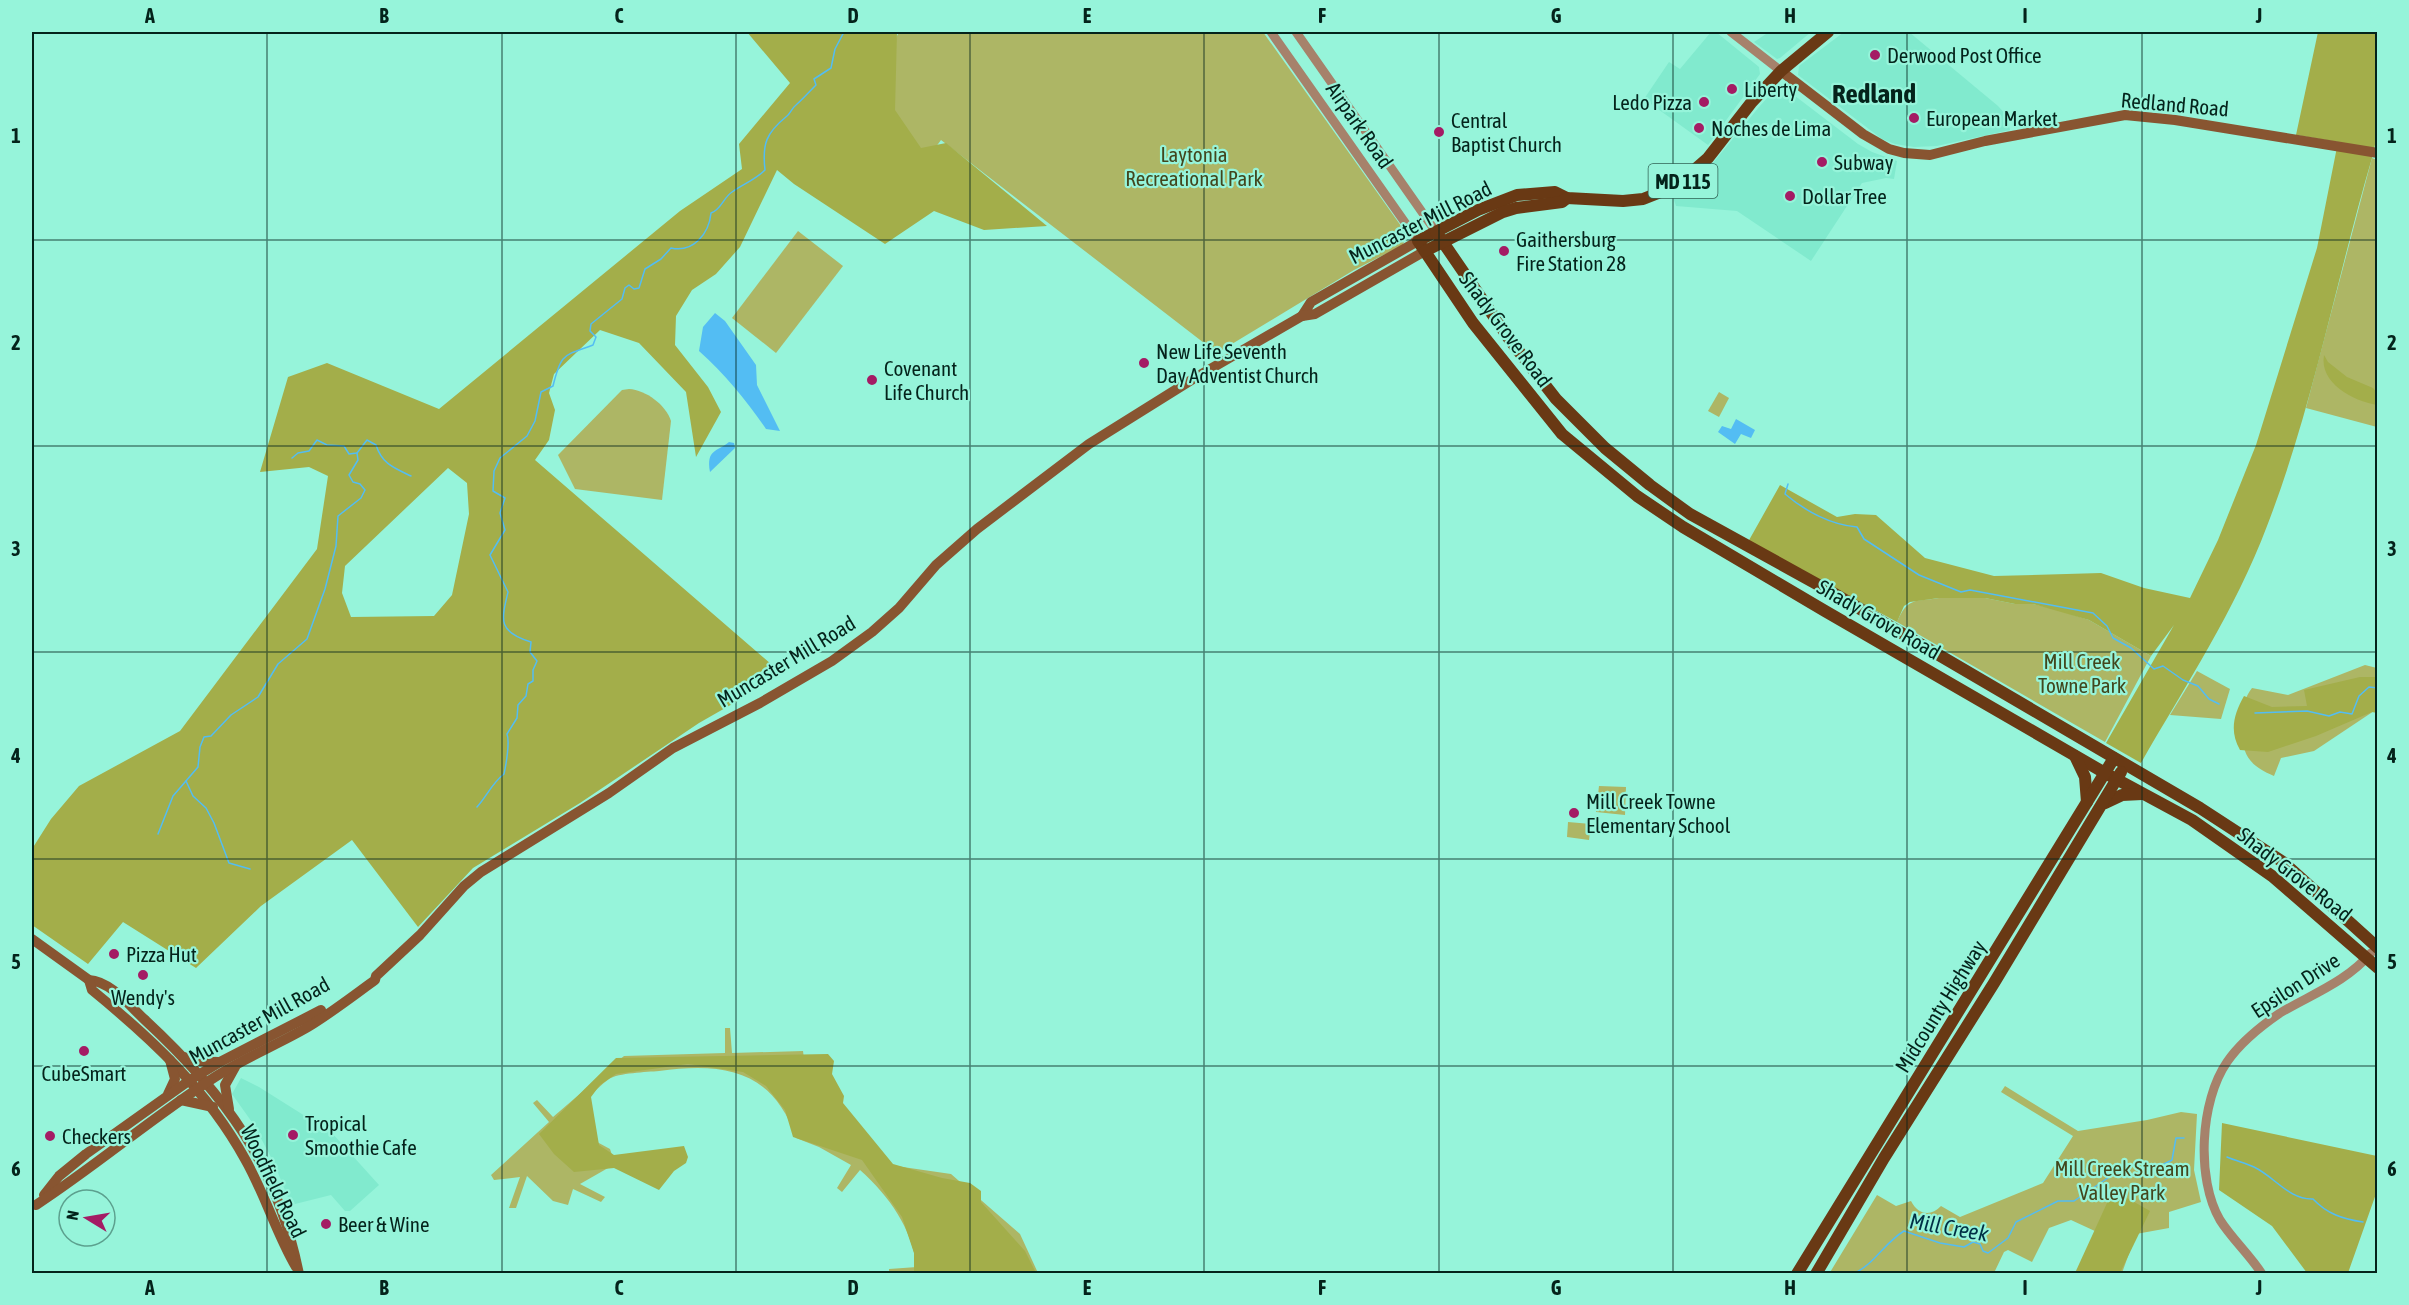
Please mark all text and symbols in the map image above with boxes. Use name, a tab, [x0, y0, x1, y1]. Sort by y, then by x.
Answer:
text: A	[144, 4, 155, 27]
text: B	[379, 4, 389, 27]
text: C	[615, 4, 624, 27]
text: D	[847, 4, 859, 27]
text: E	[1083, 4, 1092, 27]
text: F	[1318, 4, 1326, 27]
text: G	[1551, 4, 1562, 27]
text: H	[1784, 4, 1796, 27]
text: I	[2022, 4, 2028, 27]
text: J	[2255, 4, 2262, 27]
place label: Derwood Post Office	[1887, 43, 2041, 67]
marker: Derwood Post Office	[1868, 48, 1882, 62]
street label: Airpark Road	[1322, 77, 1398, 173]
place label: Liberty	[1744, 77, 1797, 101]
district label: Redland	[1832, 78, 1916, 109]
marker: Liberty	[1725, 82, 1739, 96]
street label: Redland Road	[2120, 87, 2230, 121]
place label: Ledo Pizza	[1612, 90, 1692, 114]
marker: Ledo Pizza	[1697, 95, 1711, 109]
place label: European Market	[1926, 106, 2058, 130]
place label: Central Baptist Church	[1451, 108, 1562, 156]
marker: European Market	[1907, 111, 1921, 125]
place label: Noches de Lima	[1711, 116, 1831, 140]
marker: Noches de Lima	[1692, 121, 1706, 135]
text: 1	[11, 124, 21, 147]
text: 1	[2387, 124, 2397, 147]
marker: Central Baptist Church	[1432, 125, 1446, 139]
park label: Laytonia Recreational Park	[1125, 142, 1263, 190]
place label: Subway	[1834, 150, 1894, 174]
marker: Subway	[1815, 155, 1829, 169]
road number: MD 115	[1648, 164, 1718, 198]
street label: Muncaster Mill Road	[1345, 176, 1495, 268]
place label: Dollar Tree	[1802, 184, 1887, 208]
marker: Dollar Tree	[1783, 189, 1797, 203]
place label: Gaithersburg Fire Station 28	[1516, 227, 1626, 275]
marker: Gaithersburg Fire Station 28	[1497, 244, 1511, 258]
street label: Shady Grove Road	[1455, 267, 1557, 391]
text: 2	[11, 331, 21, 354]
text: 2	[2387, 331, 2397, 354]
place label: New Life Seventh Day Adventist Church	[1156, 339, 1319, 387]
place label: Covenant Life Church	[884, 356, 969, 404]
marker: New Life Seventh Day Adventist Church	[1137, 356, 1151, 370]
marker: Covenant Life Church	[865, 373, 879, 387]
text: 3	[11, 537, 21, 560]
text: 3	[2387, 537, 2397, 560]
street label: Shady Grove Road	[1813, 574, 1945, 664]
street label: Muncaster Mill Road	[713, 610, 859, 712]
park label: Mill Creek Towne Park	[2038, 649, 2126, 697]
text: 4	[10, 744, 21, 767]
text: 4	[2386, 744, 2397, 767]
place label: Mill Creek Towne Elementary School	[1586, 789, 1731, 837]
marker: Mill Creek Towne Elementary School	[1567, 806, 1581, 820]
street label: Shady Grove Road	[2233, 822, 2357, 926]
street label: Midcounty Highway	[1890, 935, 1990, 1077]
place label: Pizza Hut	[126, 942, 197, 966]
marker: Pizza Hut	[107, 947, 121, 961]
street label: Epsilon Drive	[2246, 948, 2344, 1022]
text: 5	[11, 950, 21, 973]
text: 5	[2387, 950, 2397, 973]
marker: Wendy's	[136, 968, 150, 982]
street label: Muncaster Mill Road	[185, 971, 333, 1069]
place label: Wendy's	[111, 985, 175, 1009]
marker: CubeSmart	[77, 1044, 91, 1058]
place label: CubeSmart	[42, 1061, 126, 1085]
place label: Tropical Smoothie Cafe	[305, 1111, 417, 1159]
street label: Woodfield Road	[236, 1121, 312, 1241]
place label: Checkers	[62, 1124, 131, 1148]
marker: Tropical Smoothie Cafe	[286, 1128, 300, 1142]
marker: Checkers	[43, 1129, 57, 1143]
park label: Mill Creek Stream Valley Park	[2054, 1156, 2190, 1204]
text: 6	[11, 1157, 21, 1180]
text: 6	[2387, 1157, 2397, 1180]
north arrow	[57, 1188, 117, 1248]
water label: Mill Creek	[1908, 1207, 1991, 1247]
text: N	[63, 1209, 82, 1221]
place label: Beer & Wine	[338, 1212, 430, 1236]
marker: Beer & Wine	[319, 1217, 333, 1231]
text: A	[144, 1276, 155, 1299]
text: B	[379, 1276, 389, 1299]
text: C	[615, 1276, 624, 1299]
text: D	[847, 1276, 859, 1299]
text: E	[1083, 1276, 1092, 1299]
text: F	[1318, 1276, 1326, 1299]
text: G	[1551, 1276, 1562, 1299]
text: H	[1784, 1276, 1796, 1299]
text: I	[2022, 1276, 2028, 1299]
text: J	[2255, 1276, 2262, 1299]

